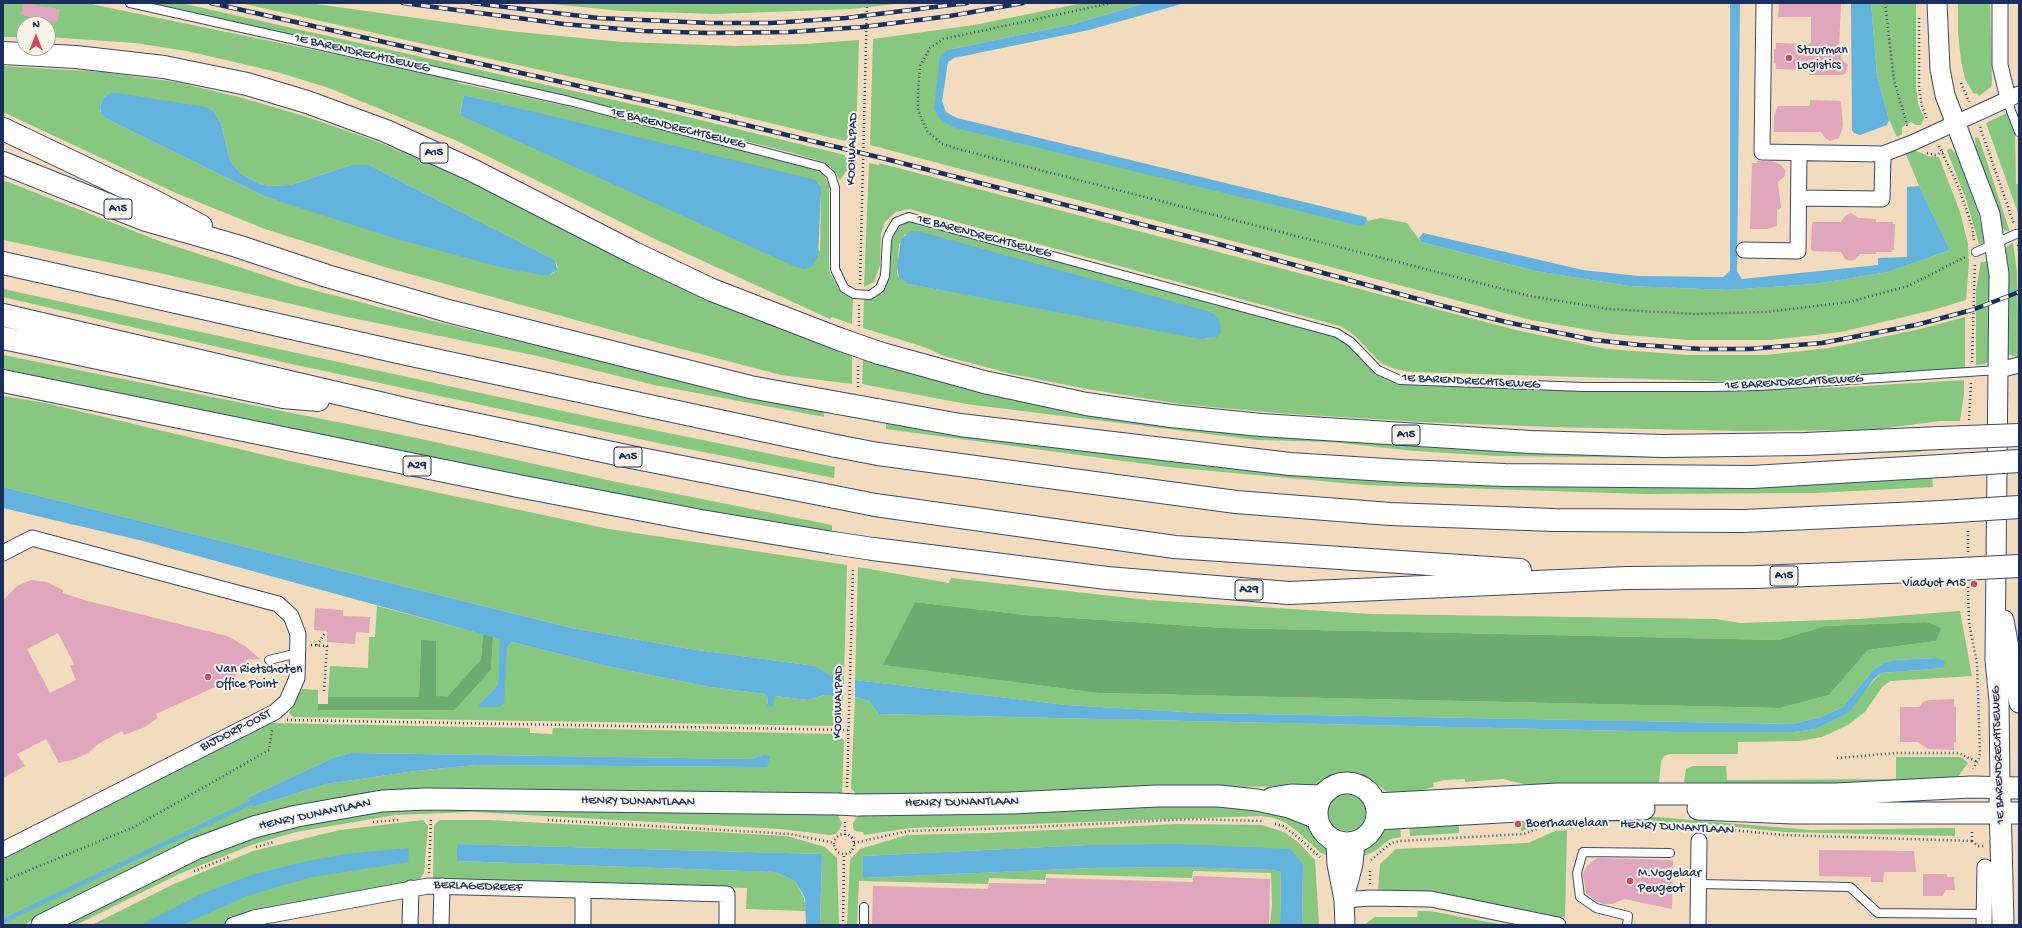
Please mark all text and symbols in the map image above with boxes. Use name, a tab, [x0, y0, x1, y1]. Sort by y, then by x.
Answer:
north arrow	[16, 16, 56, 56]
text: N	[32, 19, 40, 31]
street label: 1E BARENDRECHTSEWEG	[293, 31, 431, 77]
place label: Stuurman Logistics	[1797, 43, 1848, 74]
marker: Stuurman Logistics	[1784, 53, 1794, 63]
street label: 1E BARENDRECHTSEWEG	[609, 105, 747, 153]
street label: KOOIWALPAD	[844, 112, 862, 186]
road number: A15	[420, 143, 448, 163]
road number: A15	[104, 199, 132, 219]
street label: 1E BARENDRECHTSEWEG	[915, 212, 1053, 262]
street label: 1E BARENDRECHTSEWEG	[1401, 371, 1541, 393]
street label: 1E BARENDRECHTSEWEG	[1724, 372, 1864, 394]
road number: A15	[1392, 425, 1420, 445]
road number: A15	[614, 447, 642, 467]
road number: A29	[403, 456, 431, 476]
road number: A15	[1770, 566, 1798, 586]
place label: Viaduct A15	[1902, 576, 1966, 592]
marker: Viaduct A15	[1969, 579, 1979, 589]
road number: A29	[1235, 580, 1263, 600]
place label: Van Rietschoten Office Point	[216, 662, 302, 693]
street label: KOOIWALPAD	[831, 666, 847, 738]
marker: Van Rietschoten Office Point	[203, 672, 213, 682]
street label: 1E BARENDRECHTSEWEG	[1989, 686, 2009, 824]
street label: BIJDORP-OOST	[198, 706, 274, 756]
street label: HENRY DUNANTLAAN	[581, 793, 695, 811]
street label: HENRY DUNANTLAAN	[905, 794, 1019, 812]
street label: HENRY DUNANTLAAN	[258, 796, 372, 834]
place label: Boerhaavelaan	[1526, 816, 1608, 832]
street label: HENRY DUNANTLAAN	[1620, 817, 1734, 839]
marker: Boerhaavelaan	[1513, 819, 1523, 829]
place label: M.Vogelaar Peugeot	[1638, 866, 1701, 897]
marker: M.Vogelaar Peugeot	[1625, 876, 1635, 886]
street label: BERLAGEDREEF	[434, 878, 522, 896]

